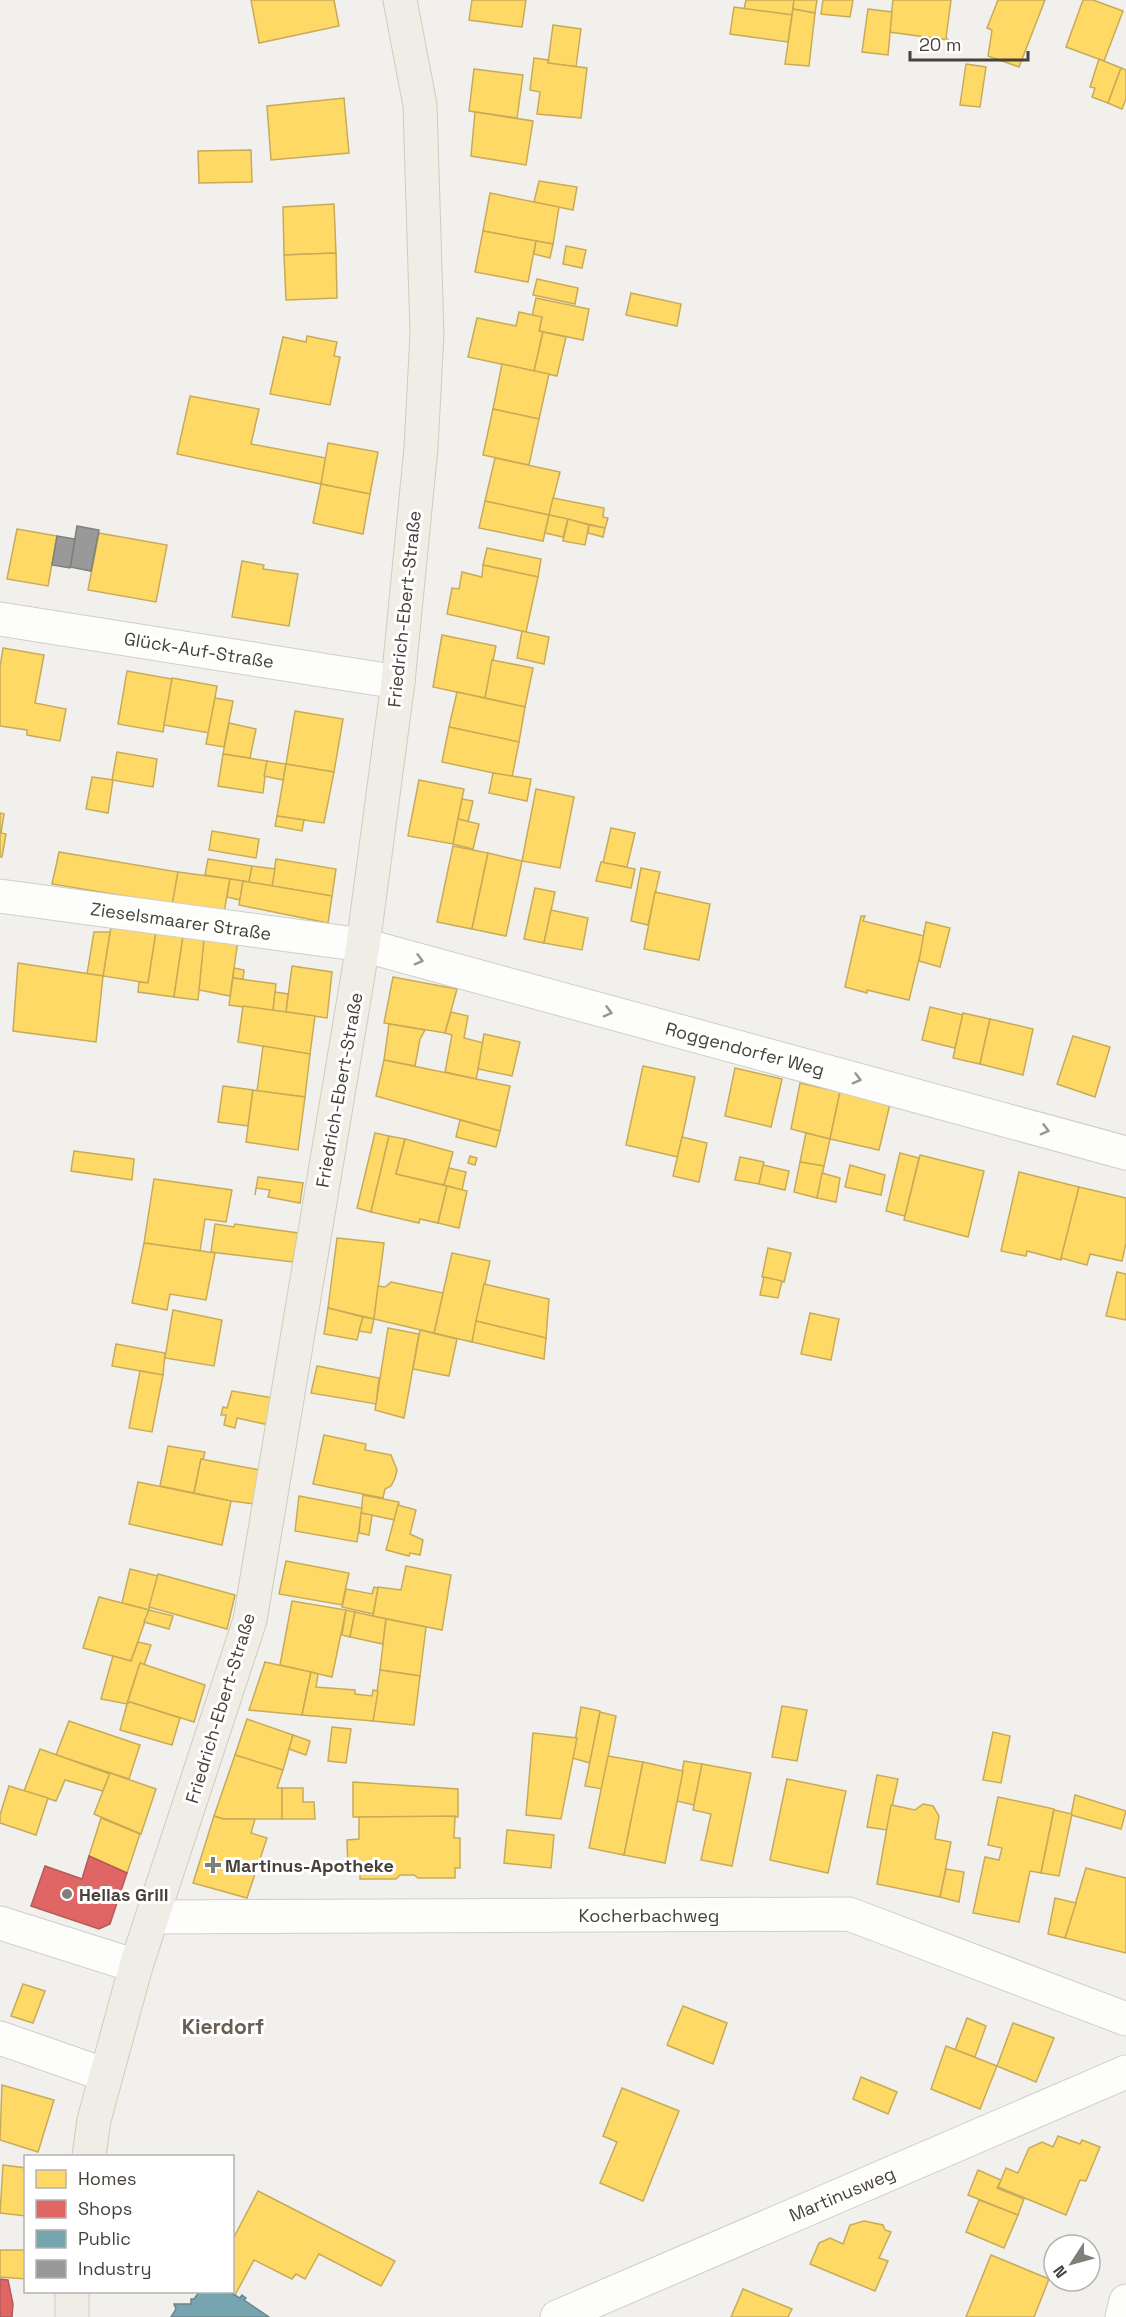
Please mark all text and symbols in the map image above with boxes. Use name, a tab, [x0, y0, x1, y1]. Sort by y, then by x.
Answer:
scale bar	[910, 24, 1028, 62]
text: 20 m	[919, 33, 962, 56]
street label: Friedrich-Ebert-Straße	[382, 509, 426, 709]
street label: Glück-Auf-Straße	[122, 627, 276, 673]
street label: Zieselsmaarer Straße	[89, 897, 273, 945]
one-way arrow	[414, 953, 424, 966]
street label: Friedrich-Ebert-Straße	[311, 991, 367, 1189]
one-way arrow	[603, 1004, 613, 1017]
street label: Roggendorfer Weg	[663, 1017, 827, 1081]
one-way arrow	[851, 1072, 861, 1084]
one-way arrow	[1040, 1123, 1050, 1136]
street label: Friedrich-Ebert-Straße	[180, 1610, 260, 1806]
place label: Martinus-Apotheke	[225, 1854, 394, 1877]
marker: Martinus-Apotheke	[206, 1858, 220, 1872]
place label: Hellas Grill	[79, 1883, 169, 1906]
marker: Hellas Grill	[60, 1887, 74, 1901]
street label: Kocherbachweg	[579, 1904, 719, 1927]
district label: Kierdorf	[182, 2013, 264, 2040]
legend	[24, 2155, 234, 2293]
street label: Martinusweg	[785, 2161, 899, 2227]
text: Homes	[78, 2167, 137, 2190]
text: Shops	[78, 2197, 132, 2220]
text: Public	[78, 2227, 131, 2250]
north arrow	[1042, 2233, 1102, 2293]
text: Industry	[78, 2257, 151, 2280]
text: N	[1049, 2261, 1072, 2282]

